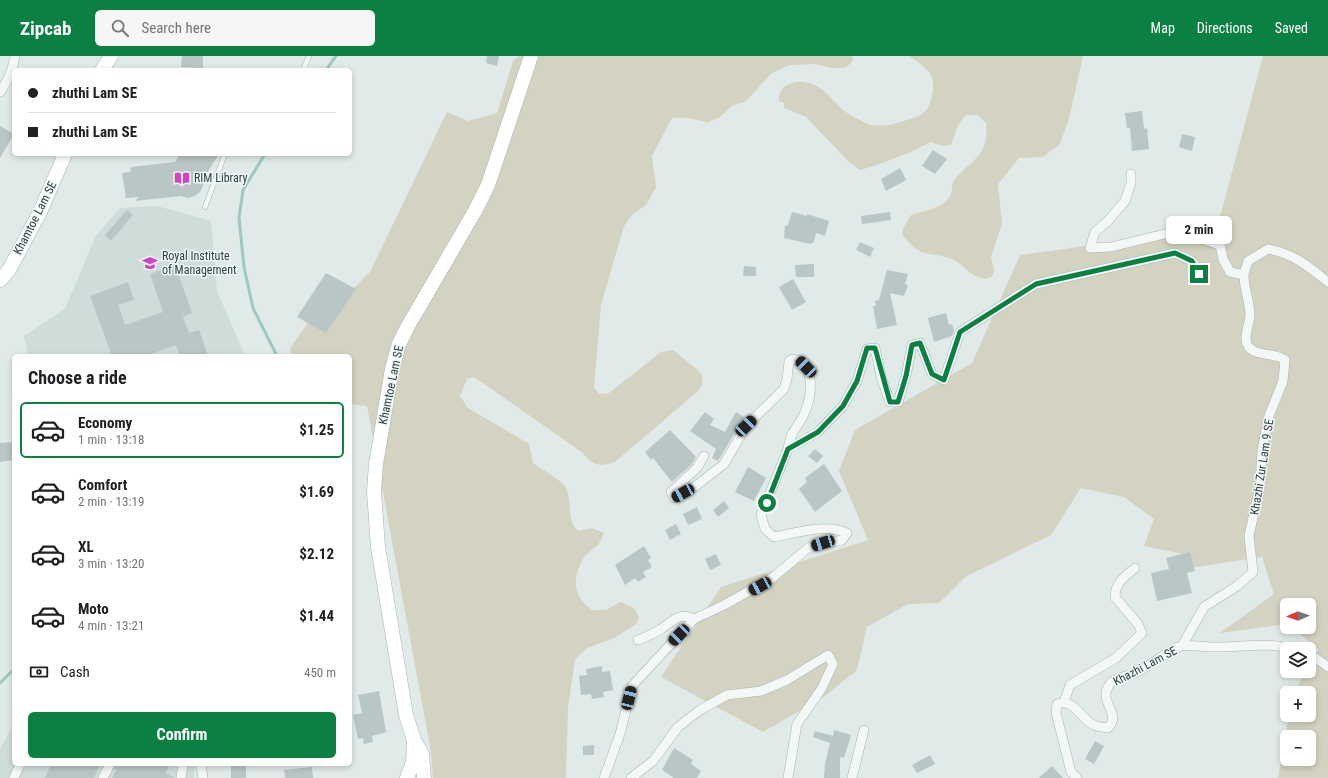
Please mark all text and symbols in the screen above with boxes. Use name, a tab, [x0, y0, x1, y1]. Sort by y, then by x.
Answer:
search box	[95, 10, 375, 46]
text: Zipcab	[20, 17, 71, 40]
icon: search	[109, 17, 131, 39]
text: Search here	[141, 19, 211, 37]
text: Map	[1151, 20, 1175, 36]
text: Directions	[1197, 20, 1253, 36]
text: Saved	[1275, 20, 1308, 36]
text: zhuthi Lam SE	[52, 84, 137, 102]
text: zhuthi Lam SE	[52, 123, 137, 141]
library icon: RIM Library	[173, 169, 191, 187]
place label: RIM Library	[194, 171, 248, 185]
street label: Khamtoe Lam SE	[11, 179, 60, 257]
callout: 2 min	[1166, 216, 1232, 244]
text: 2 min	[1185, 222, 1213, 237]
place label: Royal Institute of Management	[162, 249, 237, 277]
school or university icon: Royal Institute of Management	[141, 254, 159, 272]
route end	[1190, 265, 1208, 283]
street label: Khamtoe Lam SE	[376, 344, 406, 426]
car	[793, 354, 819, 380]
text: Choose a ride	[28, 367, 127, 388]
icon: car	[30, 412, 66, 448]
car	[733, 413, 759, 439]
text: Economy	[78, 414, 132, 432]
street label: Khazhi Zur Lam 9 SE	[1247, 418, 1277, 516]
text: $1.25	[299, 421, 334, 439]
text: 1 min · 13:18	[78, 432, 144, 447]
icon: car	[30, 474, 66, 510]
text: Comfort	[78, 476, 127, 494]
car	[670, 482, 696, 504]
text: $1.69	[299, 483, 334, 501]
text: 2 min · 13:19	[78, 494, 144, 509]
route start	[758, 494, 776, 512]
car	[810, 534, 836, 552]
icon: car	[30, 536, 66, 572]
text: XL	[78, 538, 94, 556]
text: $2.12	[299, 545, 334, 563]
text: 3 min · 13:20	[78, 556, 144, 571]
car	[747, 575, 773, 597]
icon: car	[30, 598, 66, 634]
north arrow	[1280, 598, 1316, 634]
map controls	[1280, 598, 1316, 766]
text: Moto	[78, 600, 109, 618]
text: $1.44	[299, 607, 334, 625]
text: 4 min · 13:21	[78, 618, 144, 633]
car	[666, 622, 692, 648]
button: layers	[1280, 642, 1316, 678]
street label: Khazhi Lam SE	[1111, 643, 1179, 689]
icon: cash	[28, 661, 50, 683]
text: Cash	[60, 663, 90, 681]
text: 450 m	[304, 665, 336, 680]
car	[620, 685, 638, 711]
button: +	[1280, 686, 1316, 722]
button: Confirm	[28, 712, 336, 758]
button: −	[1280, 730, 1316, 766]

